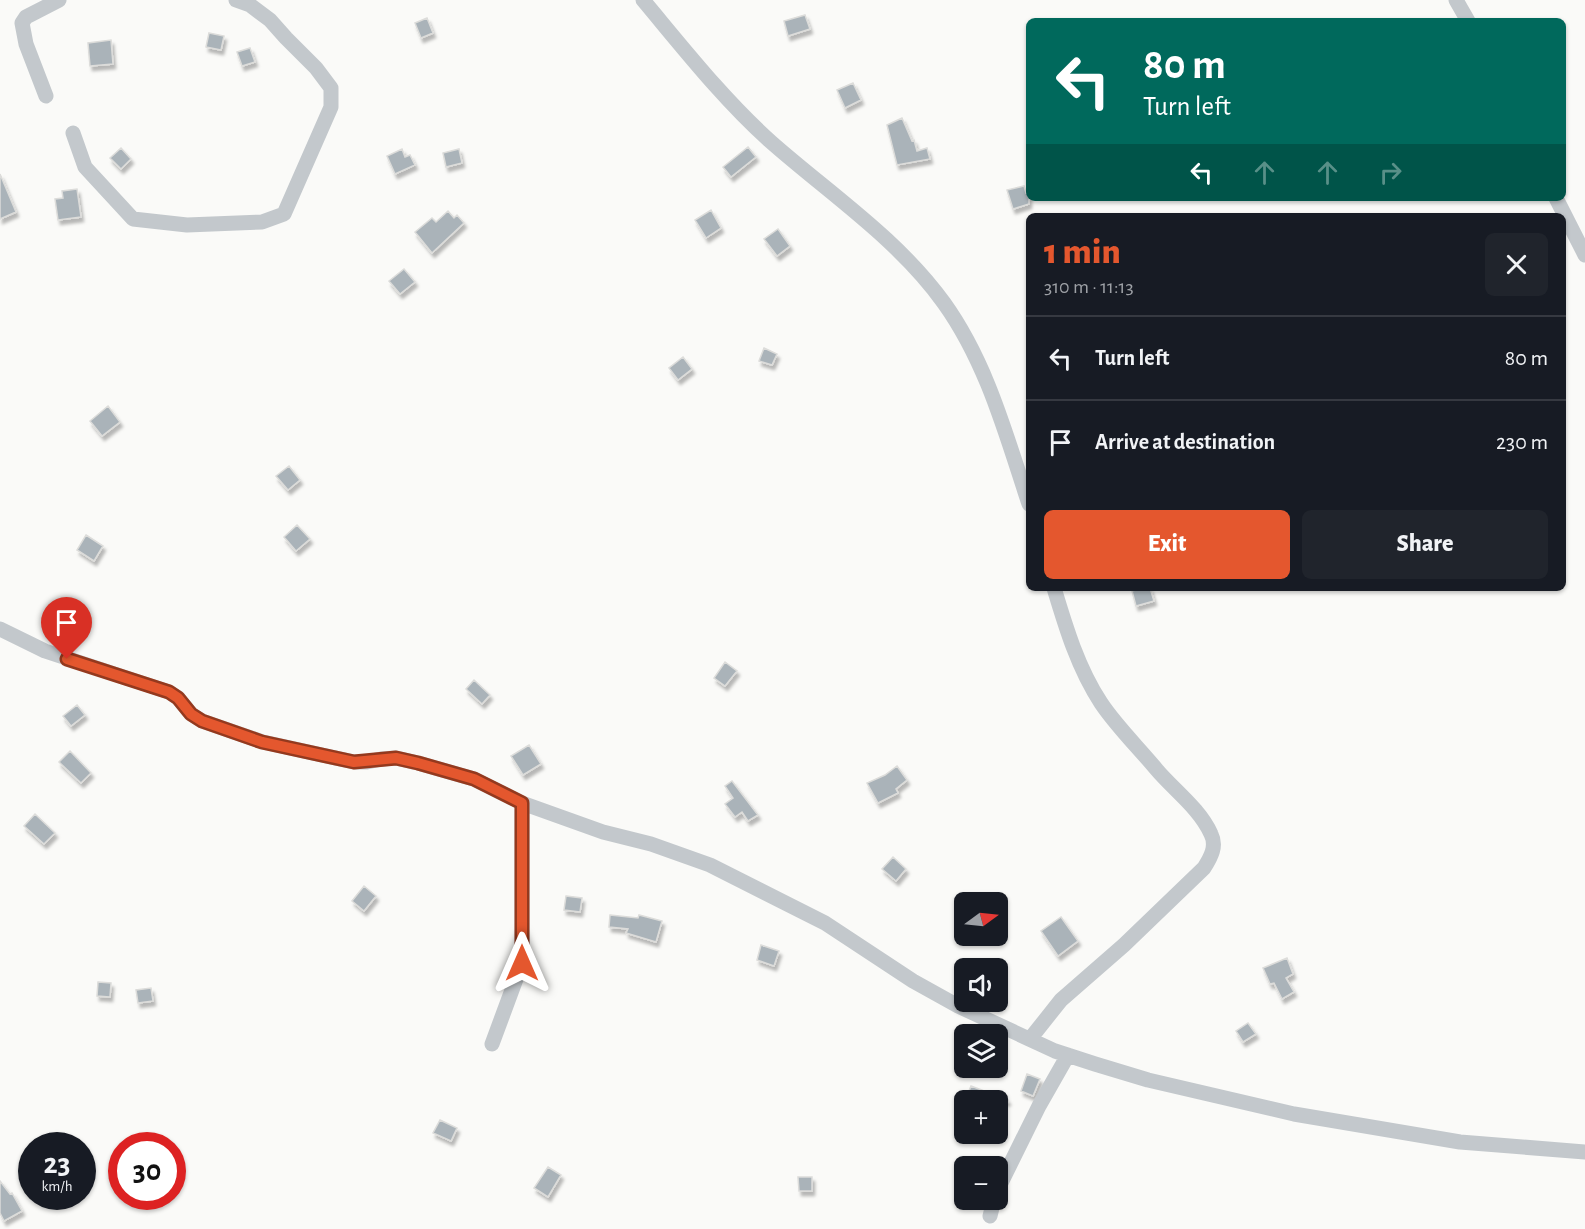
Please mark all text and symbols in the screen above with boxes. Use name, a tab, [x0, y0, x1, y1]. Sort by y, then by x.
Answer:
icon: left	[1044, 42, 1122, 120]
text: 80 m	[1143, 44, 1226, 86]
text: Turn left	[1143, 93, 1231, 120]
icon: left	[1185, 156, 1218, 189]
icon: ahead	[1248, 156, 1281, 189]
icon: ahead	[1311, 156, 1344, 189]
icon: right	[1374, 156, 1407, 189]
button: close	[1485, 233, 1548, 296]
text: 1 min	[1044, 234, 1121, 270]
text: 310 m · 11:13	[1044, 277, 1134, 297]
icon: left	[1044, 342, 1077, 375]
text: Turn left	[1095, 347, 1169, 369]
text: 80 m	[1505, 347, 1548, 369]
icon: arrive	[1044, 426, 1077, 459]
text: Arrive at destination	[1095, 431, 1275, 453]
text: 230 m	[1496, 431, 1548, 453]
button: Exit	[1044, 510, 1290, 579]
button: Share	[1302, 510, 1548, 579]
pin	[41, 597, 92, 659]
icon: arrive	[50, 606, 83, 639]
north arrow	[954, 892, 1008, 946]
map controls	[954, 892, 1008, 1210]
position arrow	[490, 931, 554, 995]
button: sound	[954, 958, 1008, 1012]
button: layers	[954, 1024, 1008, 1078]
button: +	[954, 1090, 1008, 1144]
speed limit sign: 30	[108, 1132, 186, 1210]
text: 23	[43, 1149, 71, 1179]
button: −	[954, 1156, 1008, 1210]
text: km/h	[42, 1179, 72, 1194]

